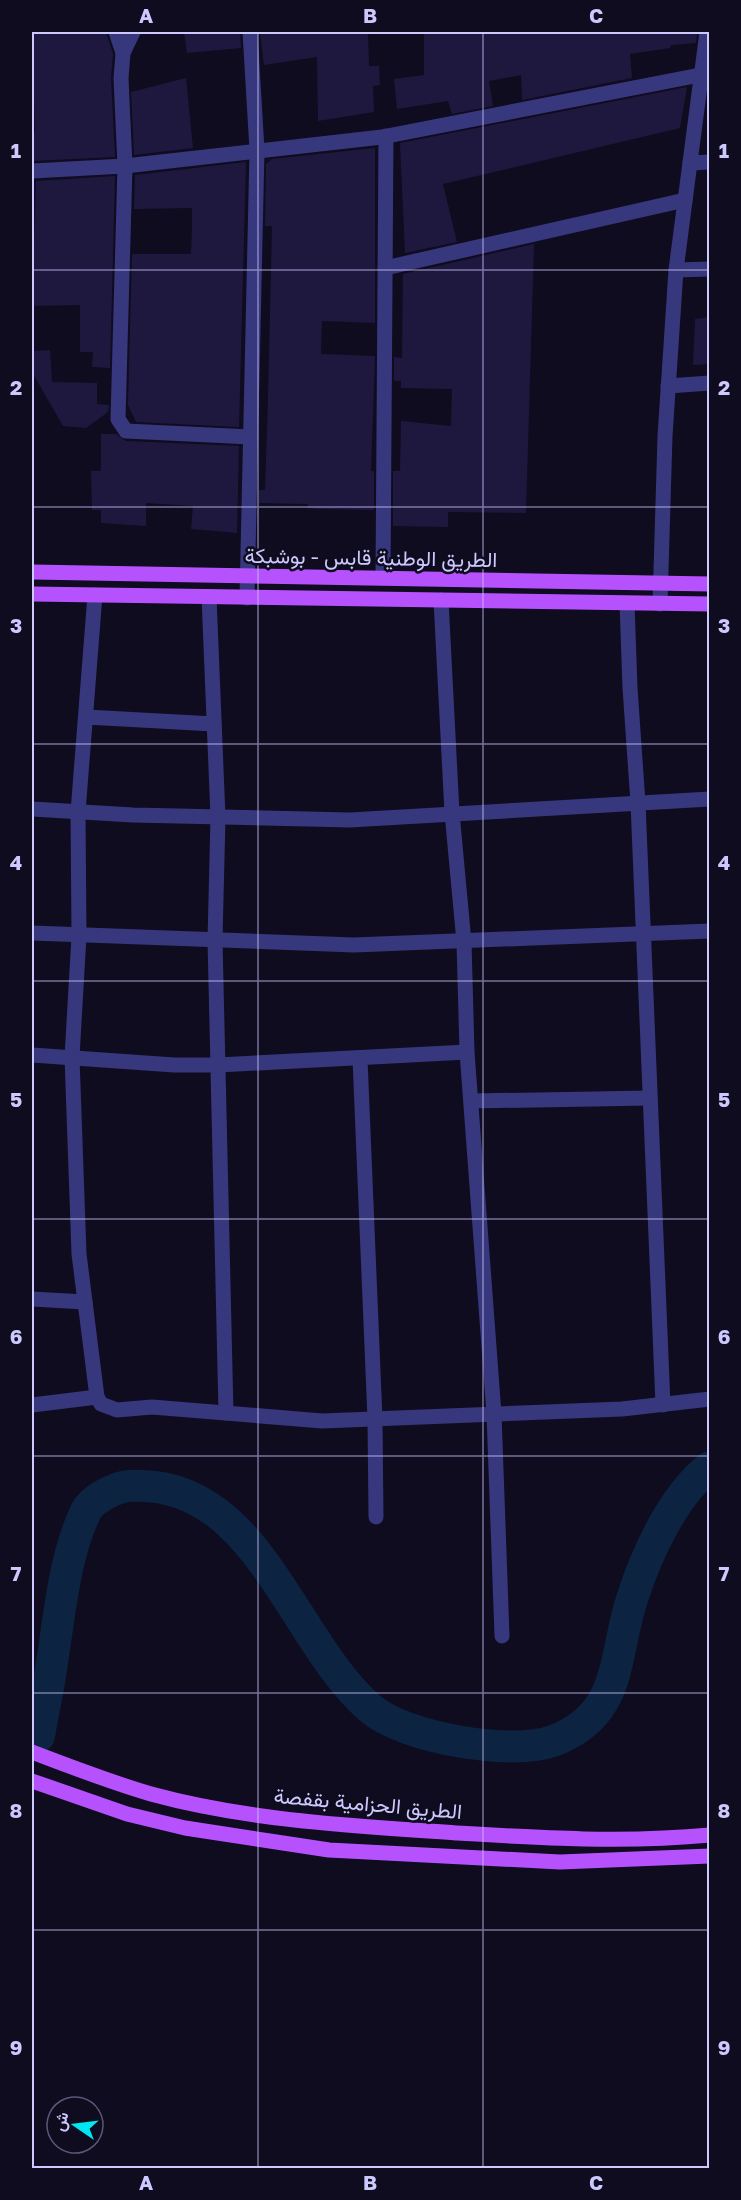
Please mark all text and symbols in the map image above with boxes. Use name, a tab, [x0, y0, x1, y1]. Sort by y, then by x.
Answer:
text: A	[139, 3, 153, 27]
text: B	[363, 3, 377, 27]
text: C	[589, 3, 603, 27]
text: 1	[11, 138, 21, 162]
text: 1	[719, 138, 729, 162]
text: 2	[10, 375, 22, 399]
text: 2	[718, 375, 730, 399]
street label: الطريق الوطنية قابس - بوشبكة	[244, 542, 498, 573]
text: 3	[10, 613, 22, 637]
text: 3	[718, 613, 730, 637]
text: 4	[10, 850, 22, 874]
text: 4	[718, 850, 730, 874]
text: 5	[10, 1087, 22, 1111]
text: 5	[718, 1087, 730, 1111]
text: 6	[10, 1324, 22, 1348]
text: 6	[718, 1324, 730, 1348]
text: 7	[11, 1561, 22, 1585]
text: 7	[719, 1561, 730, 1585]
street label: الطريق الحزامية بقفصة	[273, 1782, 463, 1825]
text: 8	[10, 1798, 22, 1822]
text: 8	[718, 1798, 730, 1822]
text: 9	[10, 2035, 22, 2059]
text: 9	[718, 2035, 730, 2059]
north arrow	[45, 2095, 105, 2155]
text: ش	[48, 2110, 72, 2133]
text: A	[139, 2170, 153, 2194]
text: B	[363, 2170, 377, 2194]
text: C	[589, 2170, 603, 2194]

